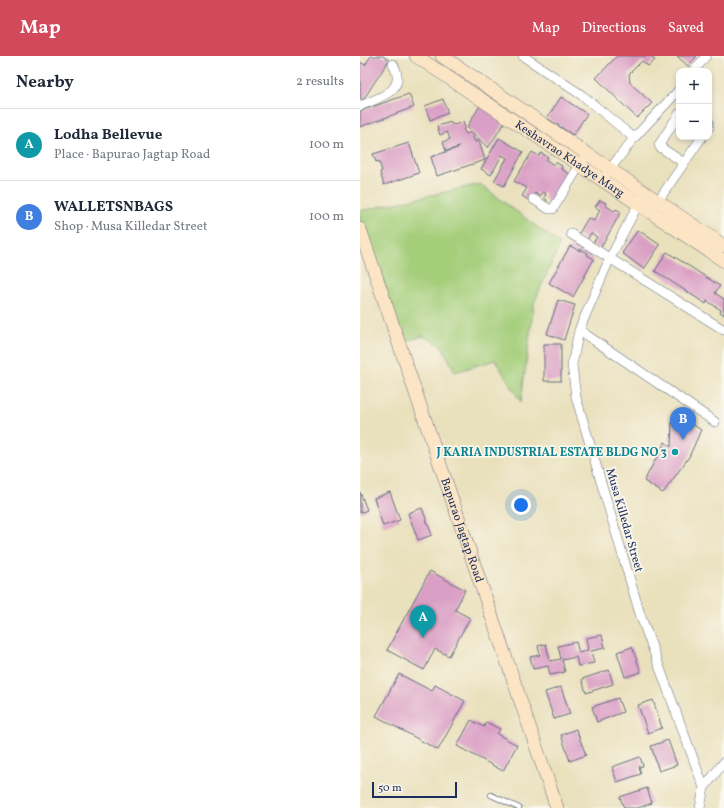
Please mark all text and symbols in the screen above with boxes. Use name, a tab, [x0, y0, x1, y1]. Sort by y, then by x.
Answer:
text: Map	[20, 15, 61, 41]
text: Map	[532, 19, 560, 38]
text: Directions	[582, 19, 646, 38]
text: Saved	[668, 19, 704, 38]
map controls	[676, 68, 712, 140]
button: +	[676, 68, 712, 104]
text: Nearby	[16, 71, 74, 94]
text: 2 results	[296, 73, 344, 91]
button: −	[676, 104, 712, 140]
street label: Keshavrao Khadye Marg	[512, 117, 627, 202]
text: Lodha Bellevue	[54, 125, 162, 146]
text: A	[24, 136, 34, 154]
text: 100 m	[309, 136, 344, 154]
text: Place · Bapurao Jagtap Road	[54, 146, 210, 164]
text: WALLETSNBAGS	[54, 197, 173, 218]
text: B	[25, 208, 33, 226]
text: 100 m	[309, 208, 344, 226]
text: Shop · Musa Killedar Street	[54, 218, 207, 236]
pin: B	[670, 407, 696, 440]
place label: J KARIA INDUSTRIAL ESTATE BLDG NO 3	[435, 445, 667, 461]
marker: J KARIA INDUSTRIAL ESTATE BLDG NO 3	[670, 447, 680, 457]
street label: Musa Killedar Street	[602, 466, 647, 574]
street label: Bapurao Jagtap Road	[436, 476, 487, 585]
your location	[511, 495, 531, 515]
pin: A	[410, 605, 436, 638]
scale bar	[372, 780, 457, 799]
text: 50 m	[378, 781, 402, 796]

